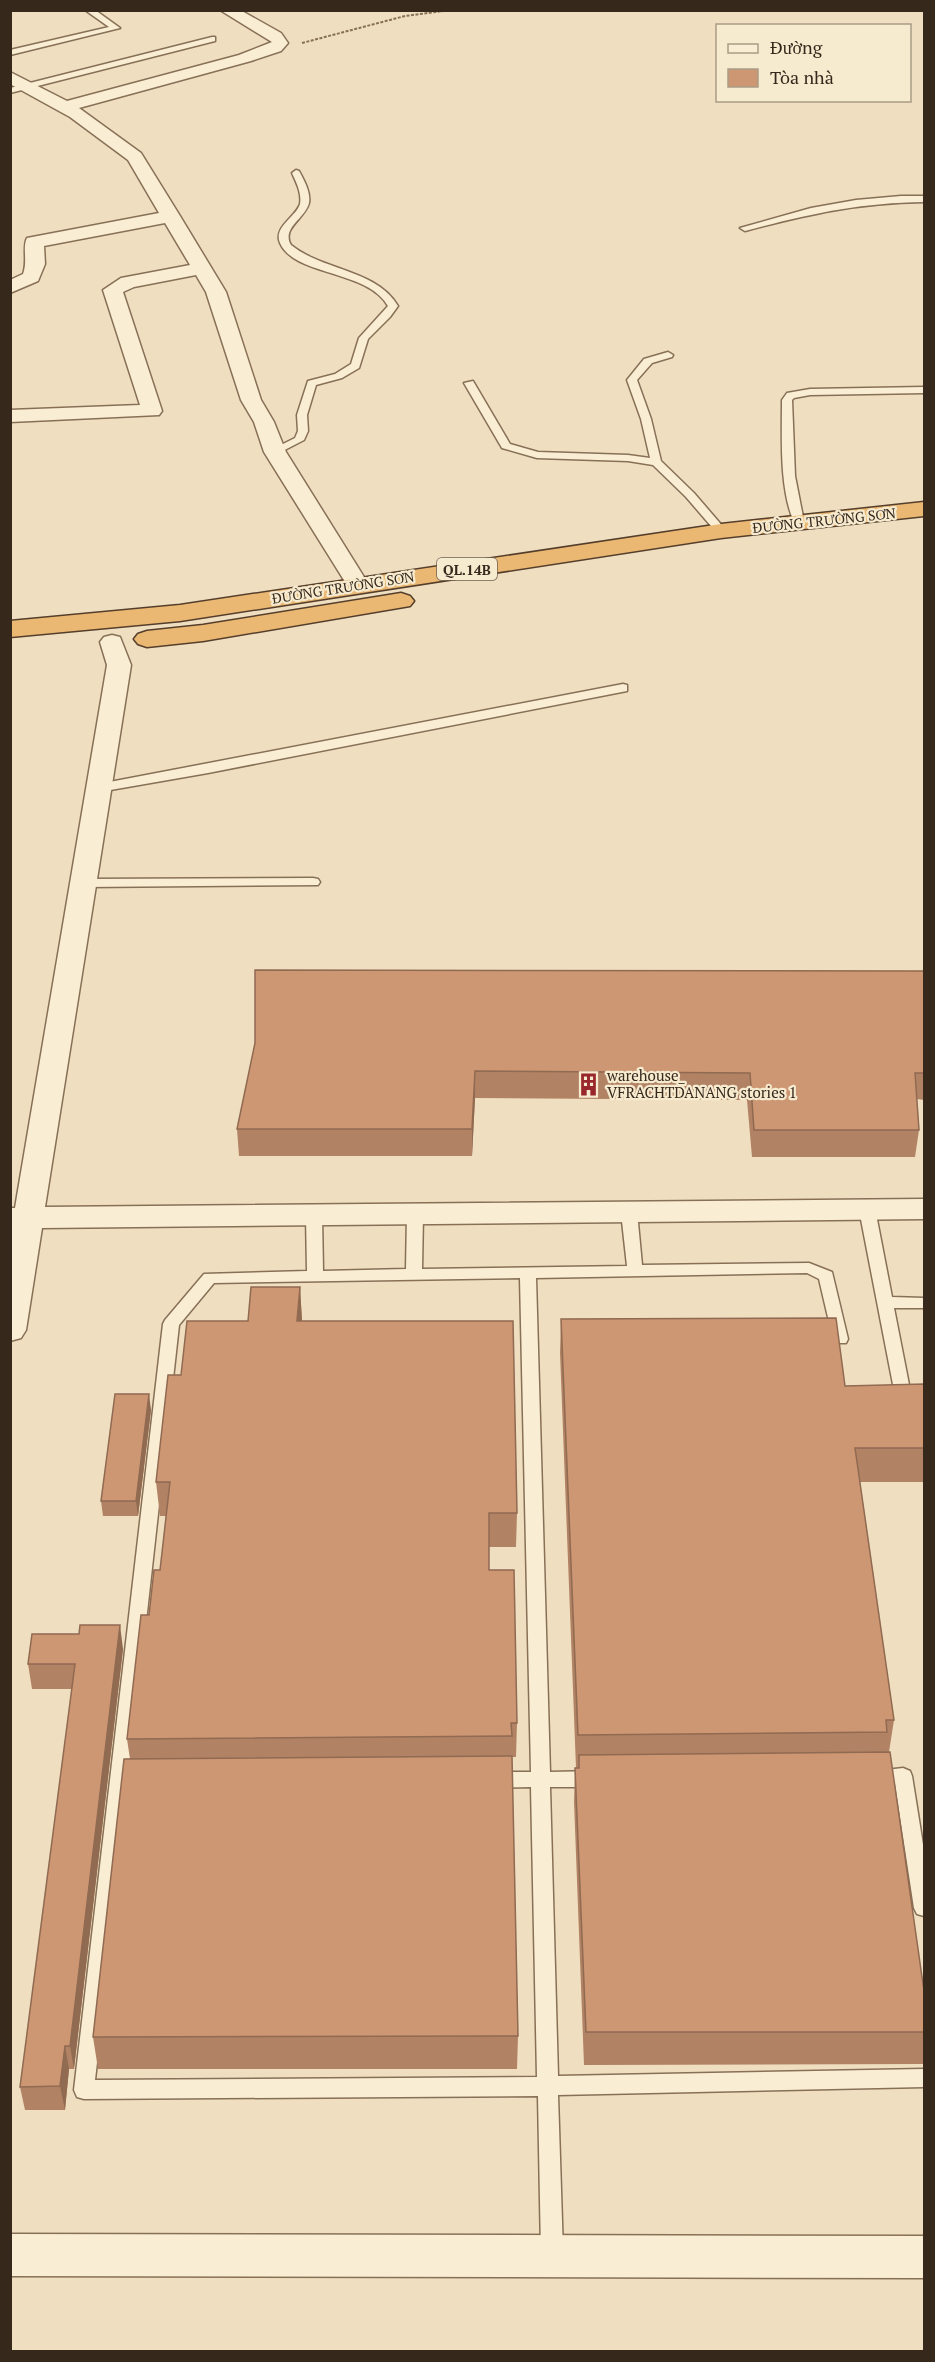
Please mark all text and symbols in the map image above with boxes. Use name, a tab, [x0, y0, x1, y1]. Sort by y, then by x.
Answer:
legend	[716, 24, 911, 102]
text: Đường	[770, 35, 823, 59]
text: Tòa nhà	[770, 65, 834, 89]
street label: ĐƯỜNG TRƯỜNG SƠN	[751, 503, 897, 537]
road number: QL.14B	[437, 558, 497, 580]
street label: ĐƯỜNG TRƯỜNG SƠN	[270, 566, 416, 608]
place label: warehouse_ VFRACHTDANANG stories 1	[606, 1065, 797, 1102]
building icon: warehouse_ VFRACHTDANANG stories 1	[576, 1071, 602, 1097]

